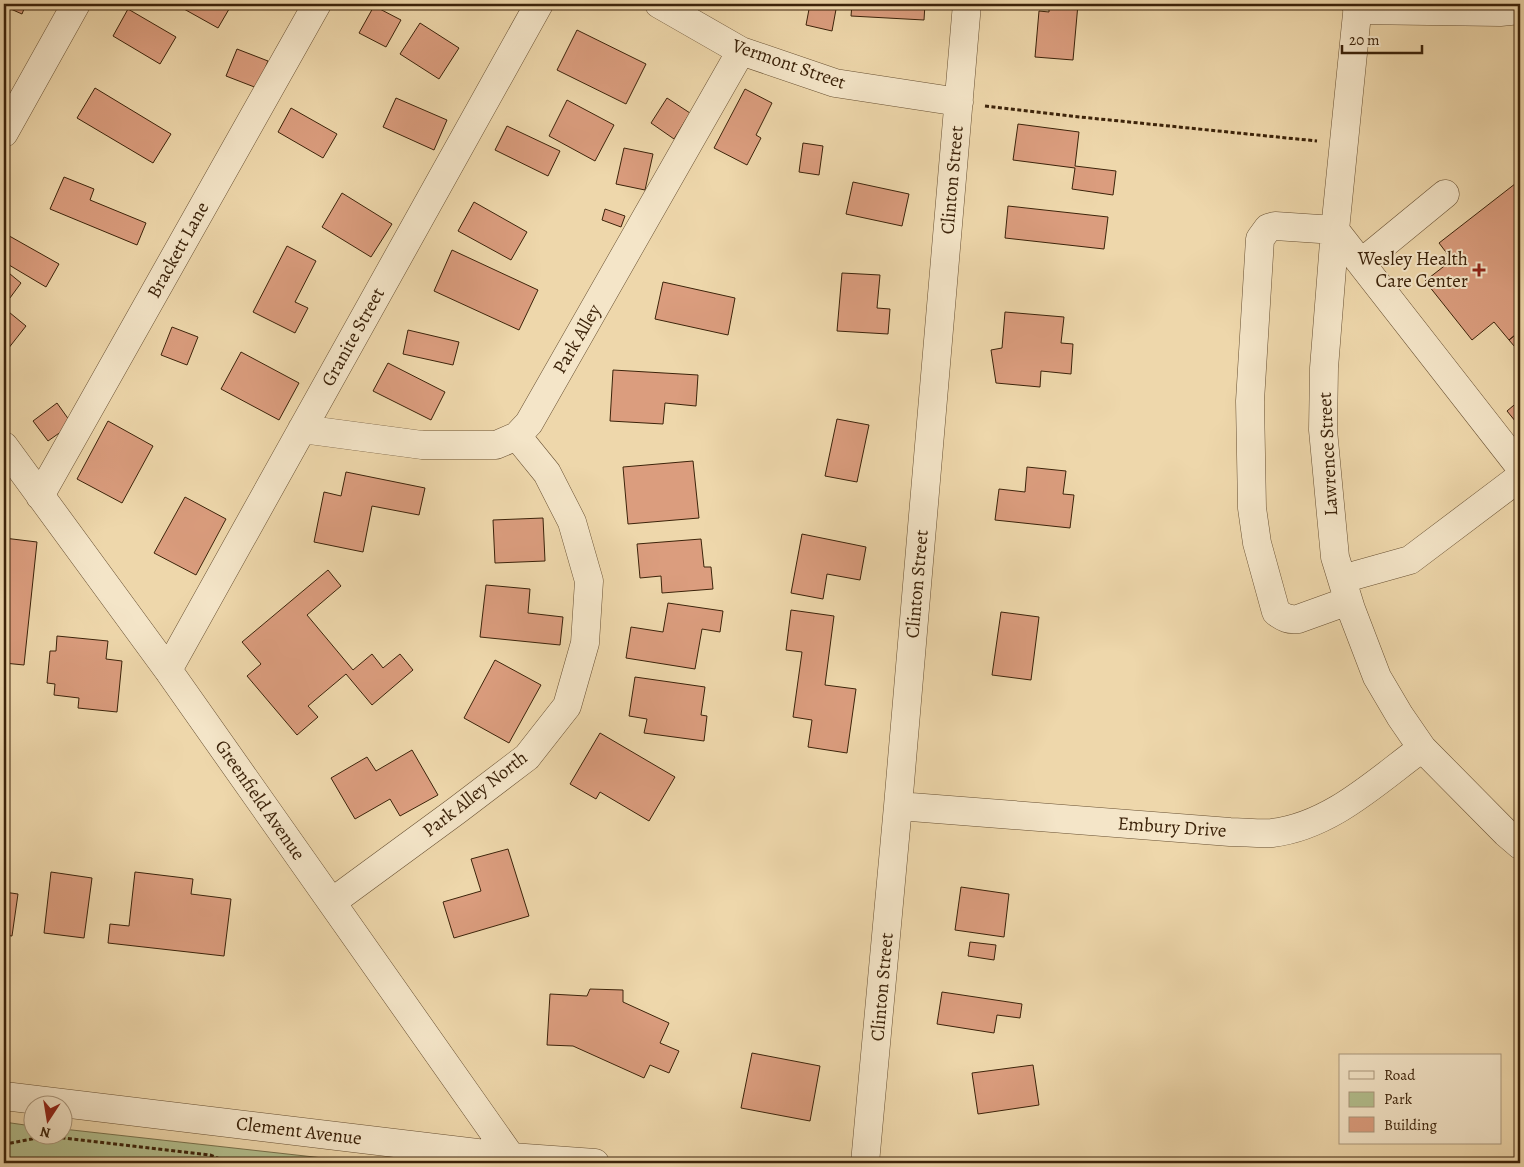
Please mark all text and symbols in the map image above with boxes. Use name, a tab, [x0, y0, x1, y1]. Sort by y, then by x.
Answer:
scale bar	[1342, 22, 1422, 54]
text: 20 m	[1349, 30, 1380, 50]
street label: Vermont Street	[728, 32, 849, 96]
street label: Clinton Street	[934, 125, 970, 235]
street label: Brackett Lane	[141, 197, 215, 303]
place label: Wesley Health Care Center	[1357, 246, 1468, 294]
marker: Wesley Health Care Center	[1472, 263, 1486, 277]
street label: Granite Street	[315, 283, 391, 391]
street label: Park Alley	[547, 299, 608, 379]
street label: Lawrence Street	[1312, 391, 1344, 517]
street label: Clinton Street	[899, 529, 935, 639]
street label: Greenfield Avenue	[209, 735, 311, 865]
street label: Park Alley North	[417, 745, 533, 843]
street label: Embury Drive	[1117, 810, 1227, 844]
street label: Clinton Street	[864, 932, 900, 1042]
legend	[1339, 1054, 1502, 1144]
text: Road	[1384, 1065, 1416, 1085]
text: Park	[1384, 1089, 1413, 1109]
north arrow	[22, 1094, 72, 1144]
street label: Clement Avenue	[235, 1110, 363, 1152]
text: Building	[1384, 1115, 1437, 1135]
text: N	[38, 1122, 52, 1143]

